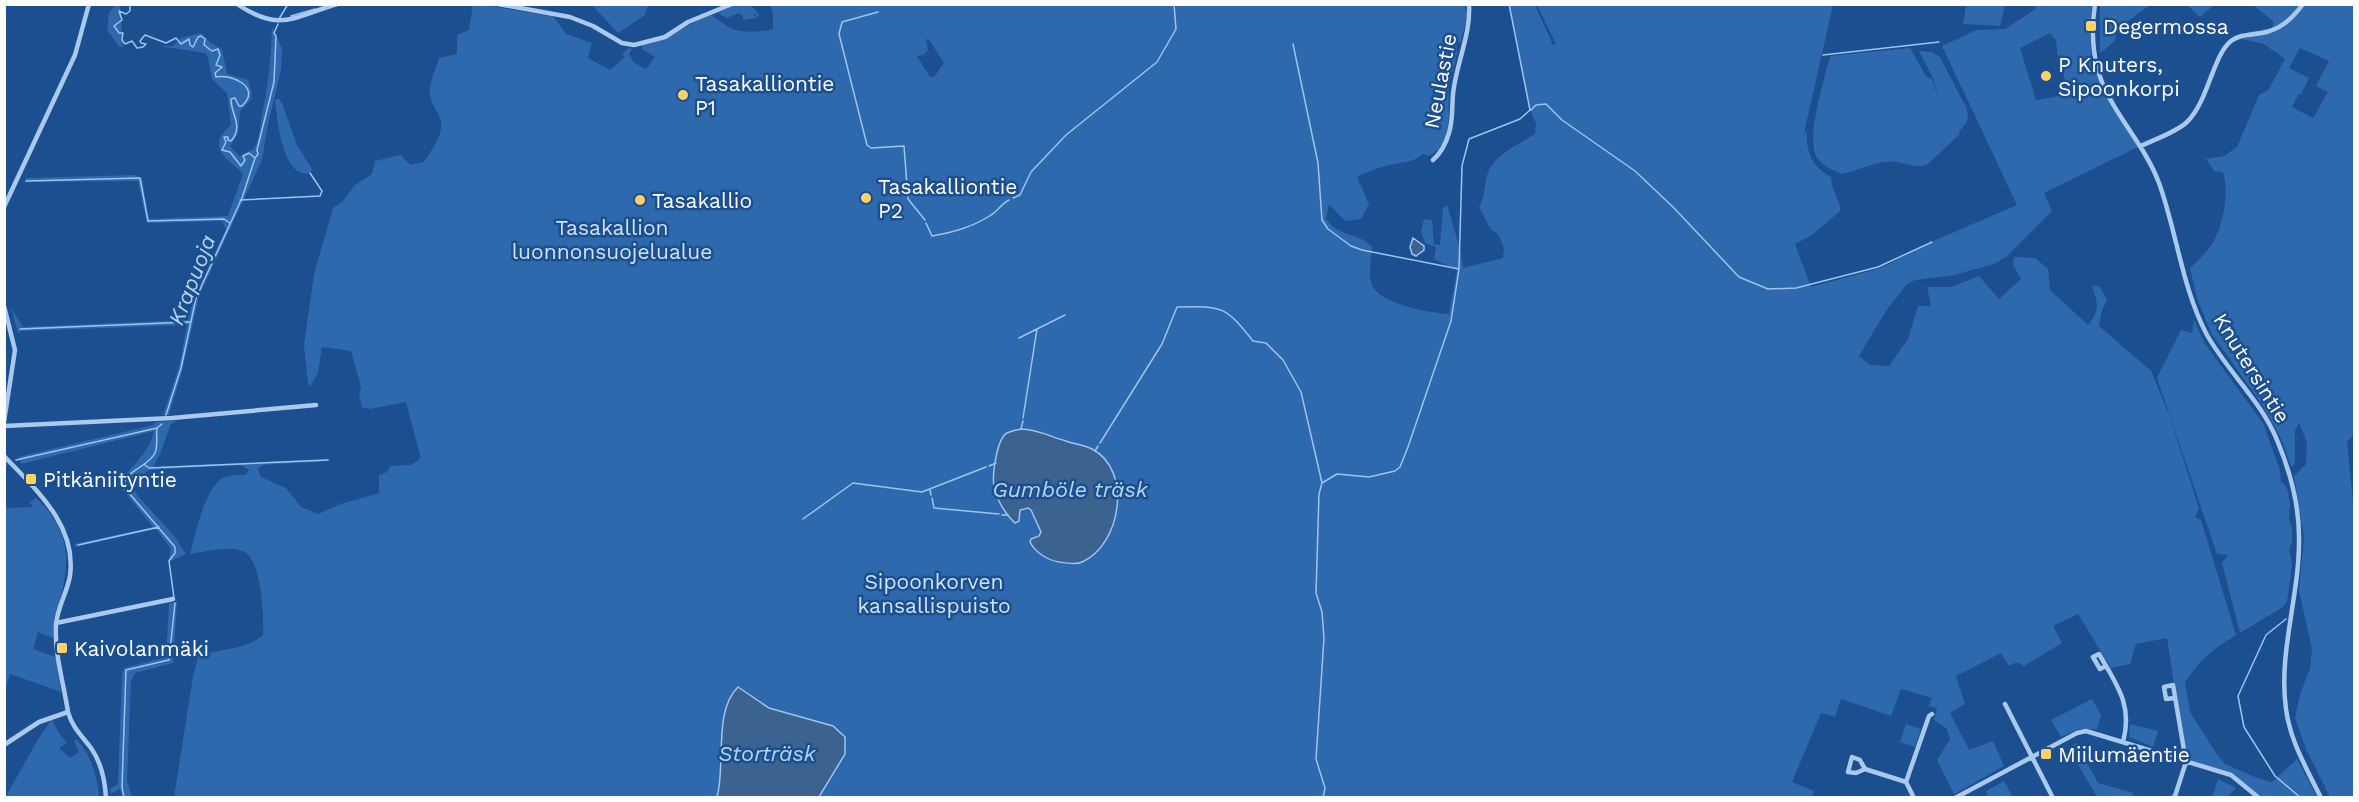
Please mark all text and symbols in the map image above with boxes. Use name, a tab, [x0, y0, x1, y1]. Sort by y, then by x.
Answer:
place label: Degermossa	[2103, 14, 2229, 39]
marker: Degermossa	[2084, 19, 2098, 33]
street label: Neulastie	[1419, 31, 1461, 131]
place label: P Knuters, Sipoonkorpi	[2058, 52, 2180, 101]
marker: P Knuters, Sipoonkorpi	[2039, 69, 2053, 83]
place label: Tasakalliontie P1	[695, 71, 834, 120]
marker: Tasakalliontie P1	[676, 88, 690, 102]
place label: Tasakalliontie P2	[878, 174, 1017, 223]
place label: Tasakallio	[652, 188, 752, 213]
marker: Tasakalliontie P2	[859, 191, 873, 205]
marker: Tasakallio	[633, 193, 647, 207]
park label: Tasakallion luonnonsuojelualue	[512, 215, 712, 264]
water label: Krapuoja	[163, 231, 221, 329]
street label: Knutersintie	[2208, 308, 2296, 428]
place label: Pitkäniityntie	[43, 467, 177, 492]
marker: Pitkäniityntie	[24, 472, 38, 486]
water label: Gumböle träsk	[992, 477, 1149, 502]
park label: Sipoonkorven kansallispuisto	[857, 569, 1011, 618]
place label: Kaivolanmäki	[74, 636, 209, 661]
marker: Kaivolanmäki	[55, 641, 69, 655]
water label: Storträsk	[718, 741, 817, 766]
place label: Miilumäentie	[2058, 742, 2190, 767]
marker: Miilumäentie	[2039, 747, 2053, 761]

